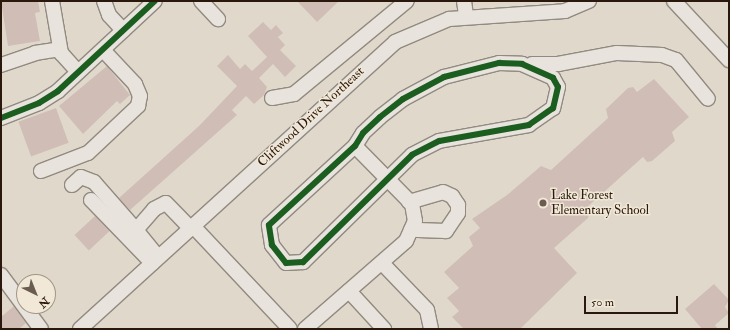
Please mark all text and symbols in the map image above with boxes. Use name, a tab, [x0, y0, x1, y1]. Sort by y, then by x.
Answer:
street label: Cliftwood Drive Northeast	[255, 64, 367, 170]
place label: Lake Forest Elementary School	[551, 188, 649, 219]
marker: Lake Forest Elementary School	[538, 198, 548, 208]
north arrow	[16, 274, 56, 314]
scale bar	[586, 288, 680, 314]
text: N	[36, 294, 52, 311]
text: 50 m	[591, 295, 614, 310]

